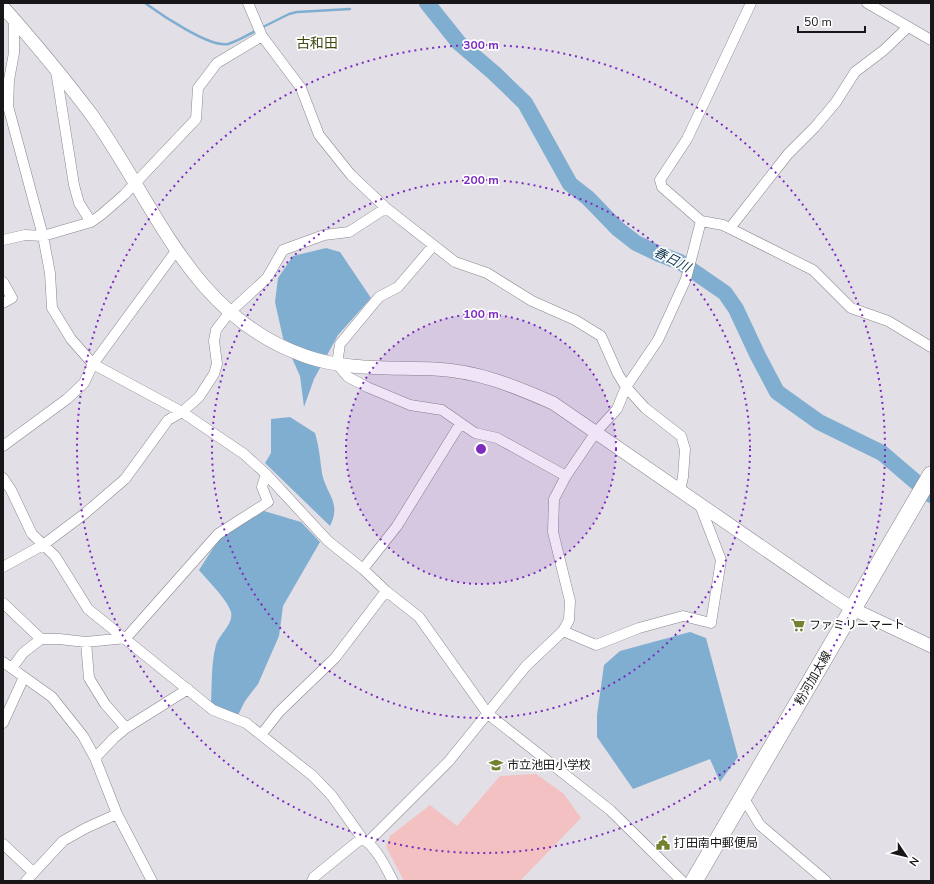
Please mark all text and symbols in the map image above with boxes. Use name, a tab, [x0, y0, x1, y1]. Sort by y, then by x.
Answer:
scale bar	[798, 8, 865, 34]
text: 50 m	[804, 14, 832, 30]
district label: 古和田	[296, 34, 338, 53]
text: 300 m	[463, 37, 499, 53]
text: 200 m	[463, 172, 499, 188]
water label: 春日川	[651, 243, 695, 278]
text: 100 m	[463, 306, 499, 322]
centre of rings	[474, 442, 488, 456]
supermarket icon: ファミリーマート	[790, 617, 806, 633]
place label: ファミリーマート	[809, 617, 905, 633]
street label: 粉河加太線	[791, 648, 835, 708]
school or university icon: 市立池田小学校	[488, 757, 504, 773]
place label: 市立池田小学校	[507, 757, 591, 773]
public building icon: 打田南中郵便局	[655, 835, 671, 851]
place label: 打田南中郵便局	[674, 835, 758, 851]
north arrow	[886, 836, 926, 876]
text: N	[905, 854, 922, 869]

